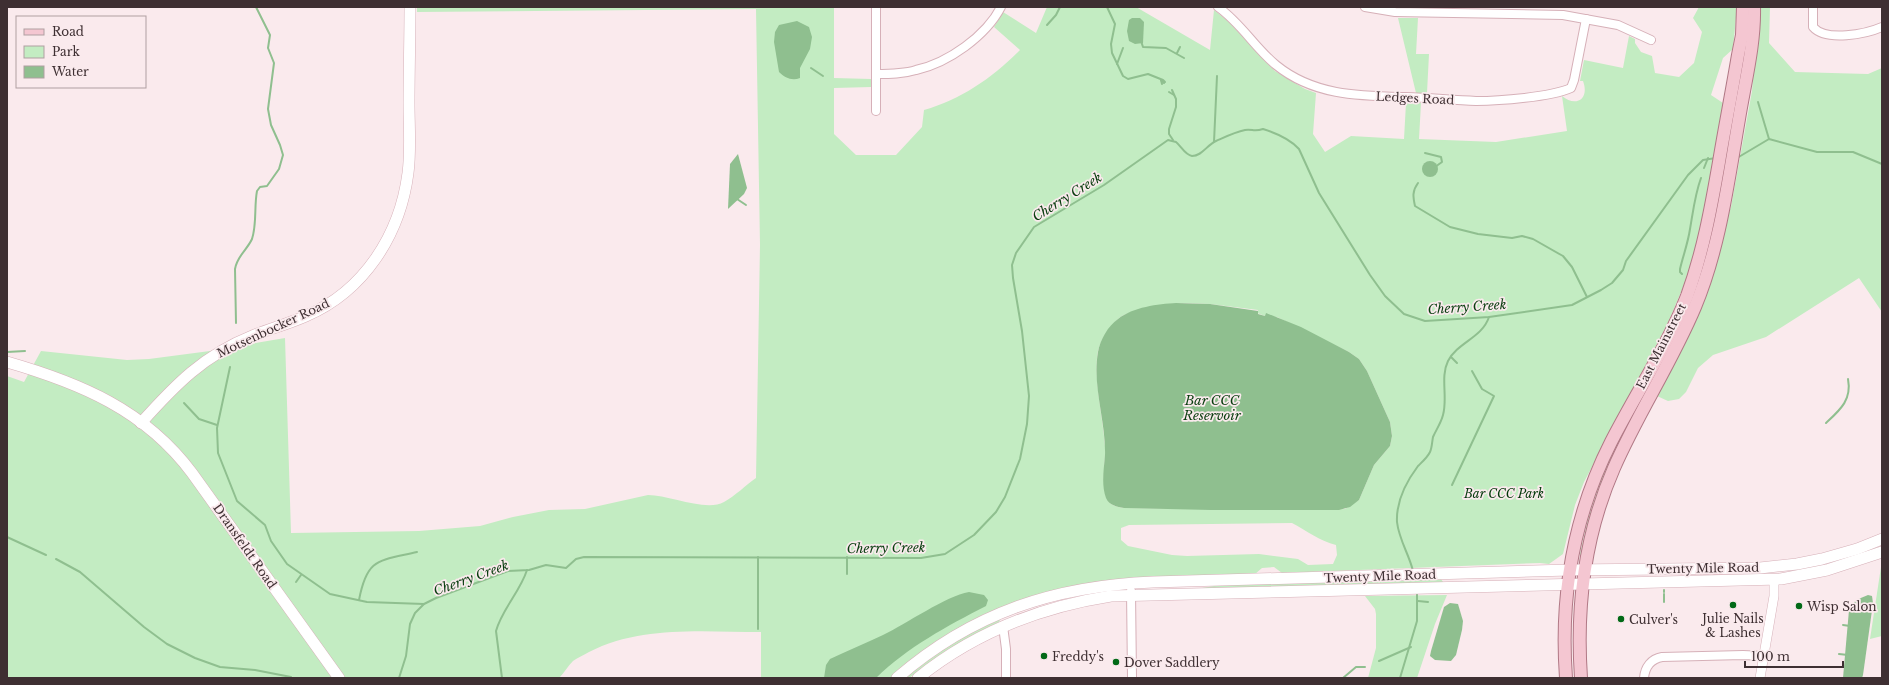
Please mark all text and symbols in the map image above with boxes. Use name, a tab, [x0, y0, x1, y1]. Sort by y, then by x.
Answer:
legend	[16, 16, 146, 88]
text: Road	[52, 24, 84, 39]
text: Park	[52, 44, 80, 59]
text: Water	[51, 64, 89, 79]
street label: Ledges Road	[1375, 88, 1455, 108]
water label: Cherry Creek	[1029, 169, 1105, 225]
street label: Motsenbocker Road	[214, 295, 332, 361]
water label: Cherry Creek	[1427, 296, 1507, 318]
street label: East Mainstreet	[1633, 300, 1689, 392]
water label: Bar CCC Reservoir	[1182, 392, 1242, 424]
park label: Bar CCC Park	[1463, 486, 1544, 501]
street label: Dransfeldt Road	[210, 501, 280, 591]
water label: Cherry Creek	[846, 539, 926, 557]
water label: Cherry Creek	[431, 556, 511, 599]
street label: Twenty Mile Road	[1647, 560, 1759, 576]
street label: Twenty Mile Road	[1323, 567, 1437, 585]
place label: Wisp Salon	[1806, 599, 1877, 614]
marker: Julie Nails & Lashes	[1728, 600, 1738, 610]
marker: Wisp Salon	[1794, 601, 1804, 611]
place label: Julie Nails & Lashes	[1700, 611, 1764, 640]
place label: Culver's	[1629, 612, 1678, 627]
marker: Culver's	[1616, 614, 1626, 624]
scale bar	[1745, 643, 1843, 669]
place label: Freddy's	[1052, 649, 1104, 664]
text: 100 m	[1751, 649, 1790, 664]
marker: Freddy's	[1039, 651, 1049, 661]
place label: Dover Saddlery	[1124, 655, 1220, 670]
marker: Dover Saddlery	[1111, 657, 1121, 667]

